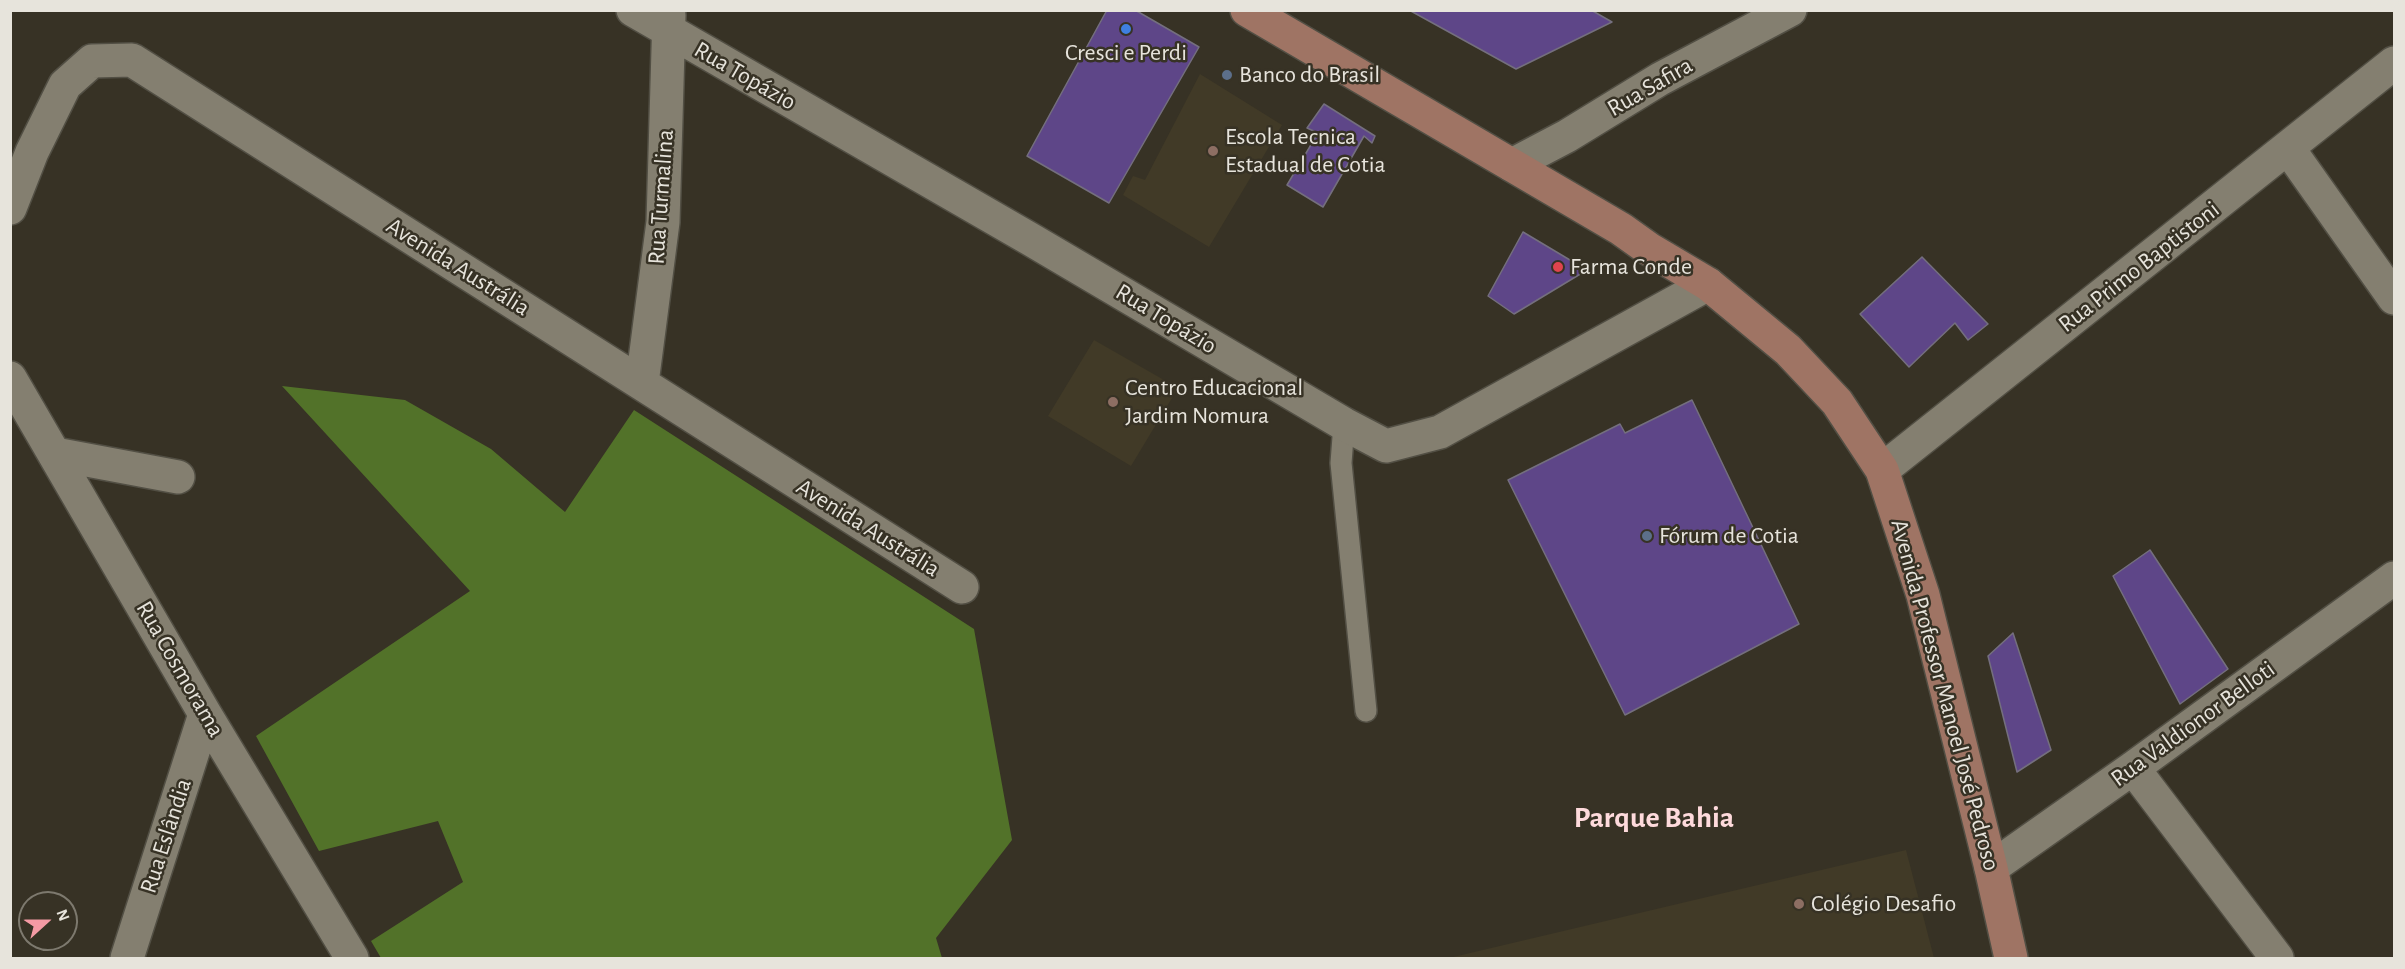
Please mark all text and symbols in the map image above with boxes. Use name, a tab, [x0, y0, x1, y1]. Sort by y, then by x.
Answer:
marker: Cresci e Perdi	[1119, 22, 1133, 36]
street label: Rua Topázio	[689, 35, 801, 117]
place label: Cresci e Perdi	[1065, 39, 1187, 67]
street label: Rua Safira	[1602, 51, 1698, 123]
place label: Banco do Brasil	[1239, 61, 1380, 89]
marker: Banco do Brasil	[1220, 68, 1234, 82]
place label: Escola Tecnica Estadual de Cotia	[1225, 123, 1386, 179]
street label: Rua Turmalina	[642, 128, 680, 266]
marker: Escola Tecnica Estadual de Cotia	[1206, 144, 1220, 158]
street label: Rua Primo Baptistoni	[2053, 195, 2225, 339]
street label: Avenida Austrália	[381, 211, 535, 323]
place label: Farma Conde	[1570, 253, 1692, 281]
marker: Farma Conde	[1551, 260, 1565, 274]
street label: Rua Topázio	[1110, 278, 1222, 360]
place label: Centro Educacional Jardim Nomura	[1125, 374, 1303, 430]
marker: Centro Educacional Jardim Nomura	[1106, 395, 1120, 409]
street label: Avenida Austrália	[791, 472, 945, 584]
street label: Avenida Professor Manoel José Pedroso	[1884, 516, 2006, 874]
place label: Fórum de Cotia	[1659, 522, 1799, 550]
marker: Fórum de Cotia	[1640, 529, 1654, 543]
street label: Rua Cosmorama	[129, 596, 231, 742]
street label: Rua Valdionor Belloti	[2105, 655, 2281, 793]
street label: Rua Eslândia	[134, 775, 198, 897]
district label: Parque Bahia	[1574, 800, 1734, 836]
place label: Colégio Desafio	[1811, 890, 1956, 918]
north arrow	[18, 891, 78, 951]
marker: Colégio Desafio	[1792, 897, 1806, 911]
text: N	[53, 907, 72, 923]

